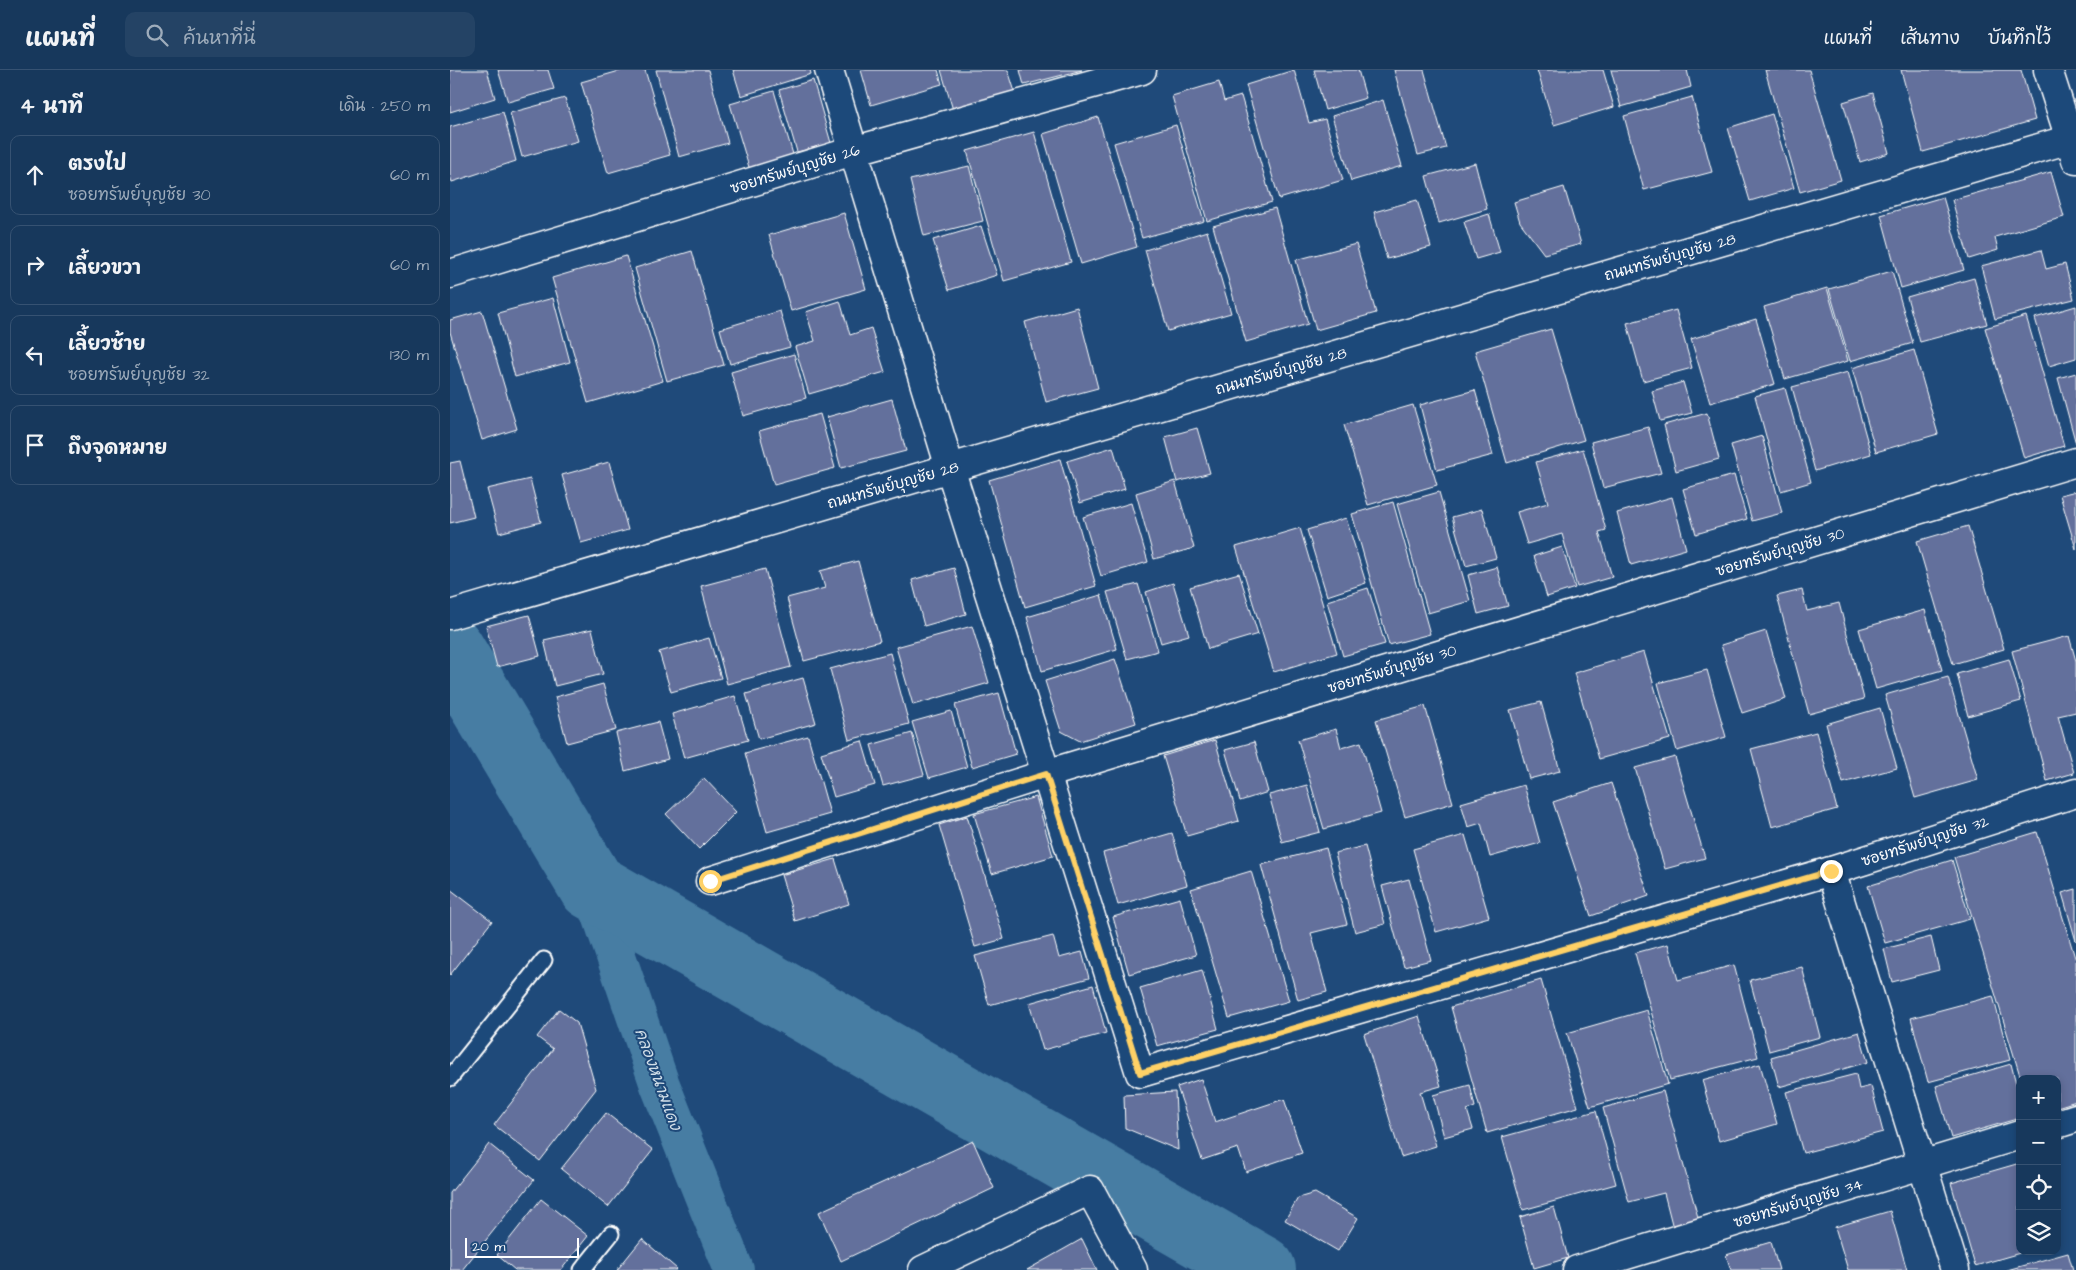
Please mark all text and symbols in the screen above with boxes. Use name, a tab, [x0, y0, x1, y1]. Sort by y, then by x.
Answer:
search box	[125, 12, 475, 57]
icon: search	[143, 21, 171, 49]
text: แผนที่	[25, 22, 95, 56]
text: ค้นหาที่นี่	[183, 25, 256, 52]
text: แผนที่	[1824, 26, 1872, 51]
text: เส้นทาง	[1900, 26, 1960, 51]
text: บันทึกไว้	[1988, 26, 2051, 51]
text: 4 นาที	[20, 92, 83, 121]
text: เดิน · 250 m	[339, 95, 430, 117]
street label: ซอยทรัพย์บุญชัย 26	[728, 140, 863, 199]
text: ตรงไป	[68, 151, 126, 178]
icon: ahead	[21, 161, 49, 189]
text: 60 m	[390, 164, 429, 186]
text: ซอยทรัพย์บุญชัย 30	[68, 184, 211, 206]
street label: ถนนทรัพย์บุญชัย 28	[1602, 229, 1739, 286]
icon: right	[21, 251, 49, 279]
text: 60 m	[390, 254, 429, 276]
text: เลี้ยวขวา	[68, 255, 141, 282]
text: เลี้ยวซ้าย	[68, 331, 145, 358]
icon: left	[21, 341, 49, 369]
street label: ถนนทรัพย์บุญชัย 28	[1213, 343, 1350, 400]
text: 130 m	[390, 344, 429, 366]
text: ซอยทรัพย์บุญชัย 32	[68, 364, 210, 386]
icon: arrive	[21, 431, 49, 459]
text: ถึงจุดหมาย	[68, 435, 167, 462]
street label: ถนนทรัพย์บุญชัย 28	[825, 457, 962, 514]
street label: ซอยทรัพย์บุญชัย 30	[1713, 523, 1848, 582]
street label: ซอยทรัพย์บุญชัย 30	[1325, 640, 1460, 699]
street label: ซอยทรัพย์บุญชัย 32	[1859, 811, 1992, 872]
route end	[1820, 860, 1843, 883]
route start	[699, 870, 722, 893]
water label: คลองหนามแดง	[629, 1025, 687, 1135]
map controls	[2016, 1075, 2061, 1255]
button: +	[2016, 1075, 2061, 1120]
button: −	[2016, 1120, 2061, 1165]
button: locate	[2016, 1165, 2061, 1210]
street label: ซอยทรัพย์บุญชัย 34	[1731, 1174, 1866, 1233]
button: layers	[2016, 1210, 2061, 1255]
scale bar	[465, 1235, 579, 1258]
text: 20 m	[472, 1237, 505, 1257]

